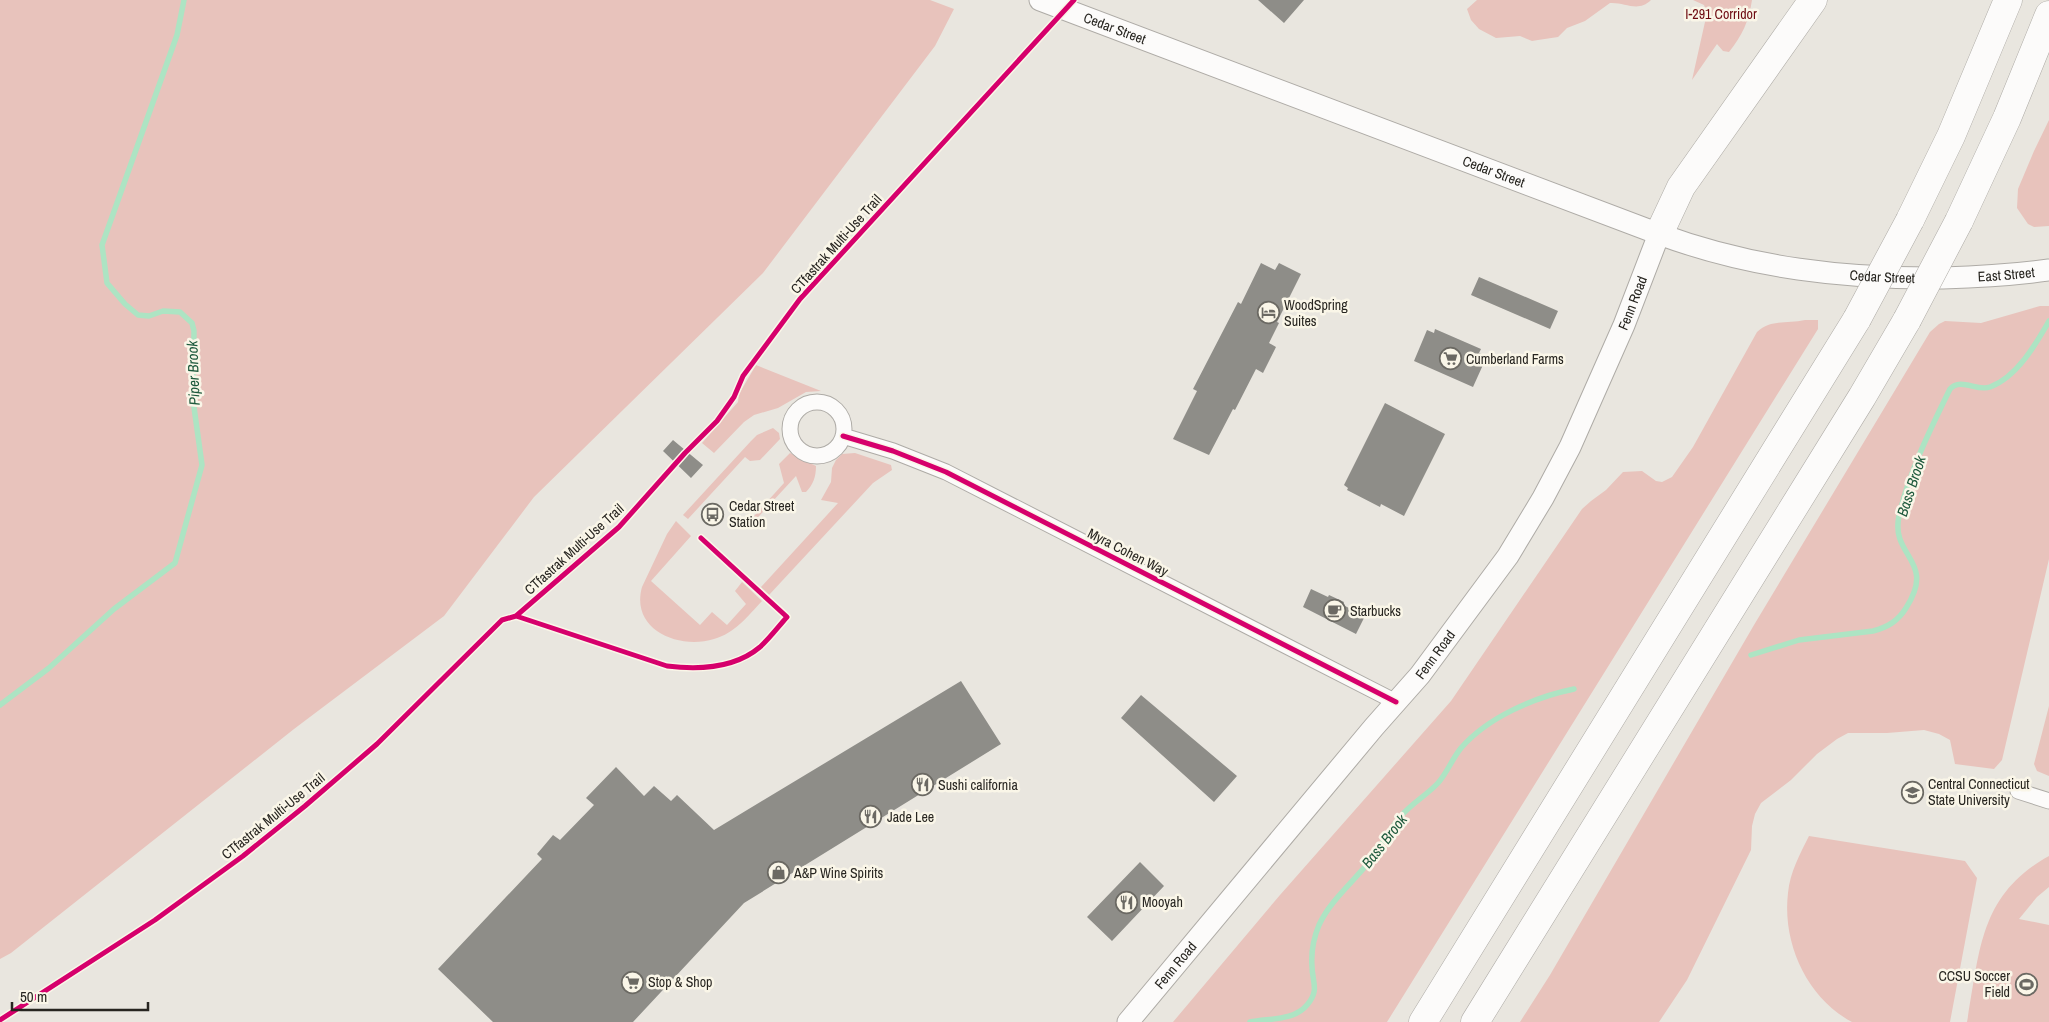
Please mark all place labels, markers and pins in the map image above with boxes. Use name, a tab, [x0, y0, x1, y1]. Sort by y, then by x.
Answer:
place label: WoodSpring Suites	[1284, 296, 1348, 330]
hotel icon: WoodSpring Suites	[1256, 301, 1280, 325]
supermarket icon: Cumberland Farms	[1438, 347, 1462, 371]
place label: Cumberland Farms	[1466, 350, 1564, 368]
place label: Cedar Street Station	[729, 497, 794, 531]
bus stop icon: Cedar Street Station	[701, 502, 725, 526]
cafe icon: Starbucks	[1322, 599, 1346, 623]
place label: Starbucks	[1350, 602, 1401, 620]
restaurant icon: Sushi california	[910, 773, 934, 797]
place label: Central Connecticut State University	[1928, 775, 2029, 809]
place label: Sushi california	[938, 776, 1018, 794]
school or university icon: Central Connecticut State University	[1900, 780, 1924, 804]
restaurant icon: Jade Lee	[859, 805, 883, 829]
place label: Jade Lee	[887, 808, 934, 826]
shop icon: A&P Wine Spirits	[766, 861, 790, 885]
place label: A&P Wine Spirits	[793, 864, 883, 882]
restaurant icon: Mooyah	[1114, 890, 1138, 914]
place label: Mooyah	[1142, 893, 1183, 911]
place label: CCSU Soccer Field	[1939, 967, 2010, 1001]
supermarket icon: Stop & Shop	[620, 970, 644, 994]
sports icon: CCSU Soccer Field	[2014, 972, 2038, 996]
place label: Stop & Shop	[648, 973, 712, 991]

